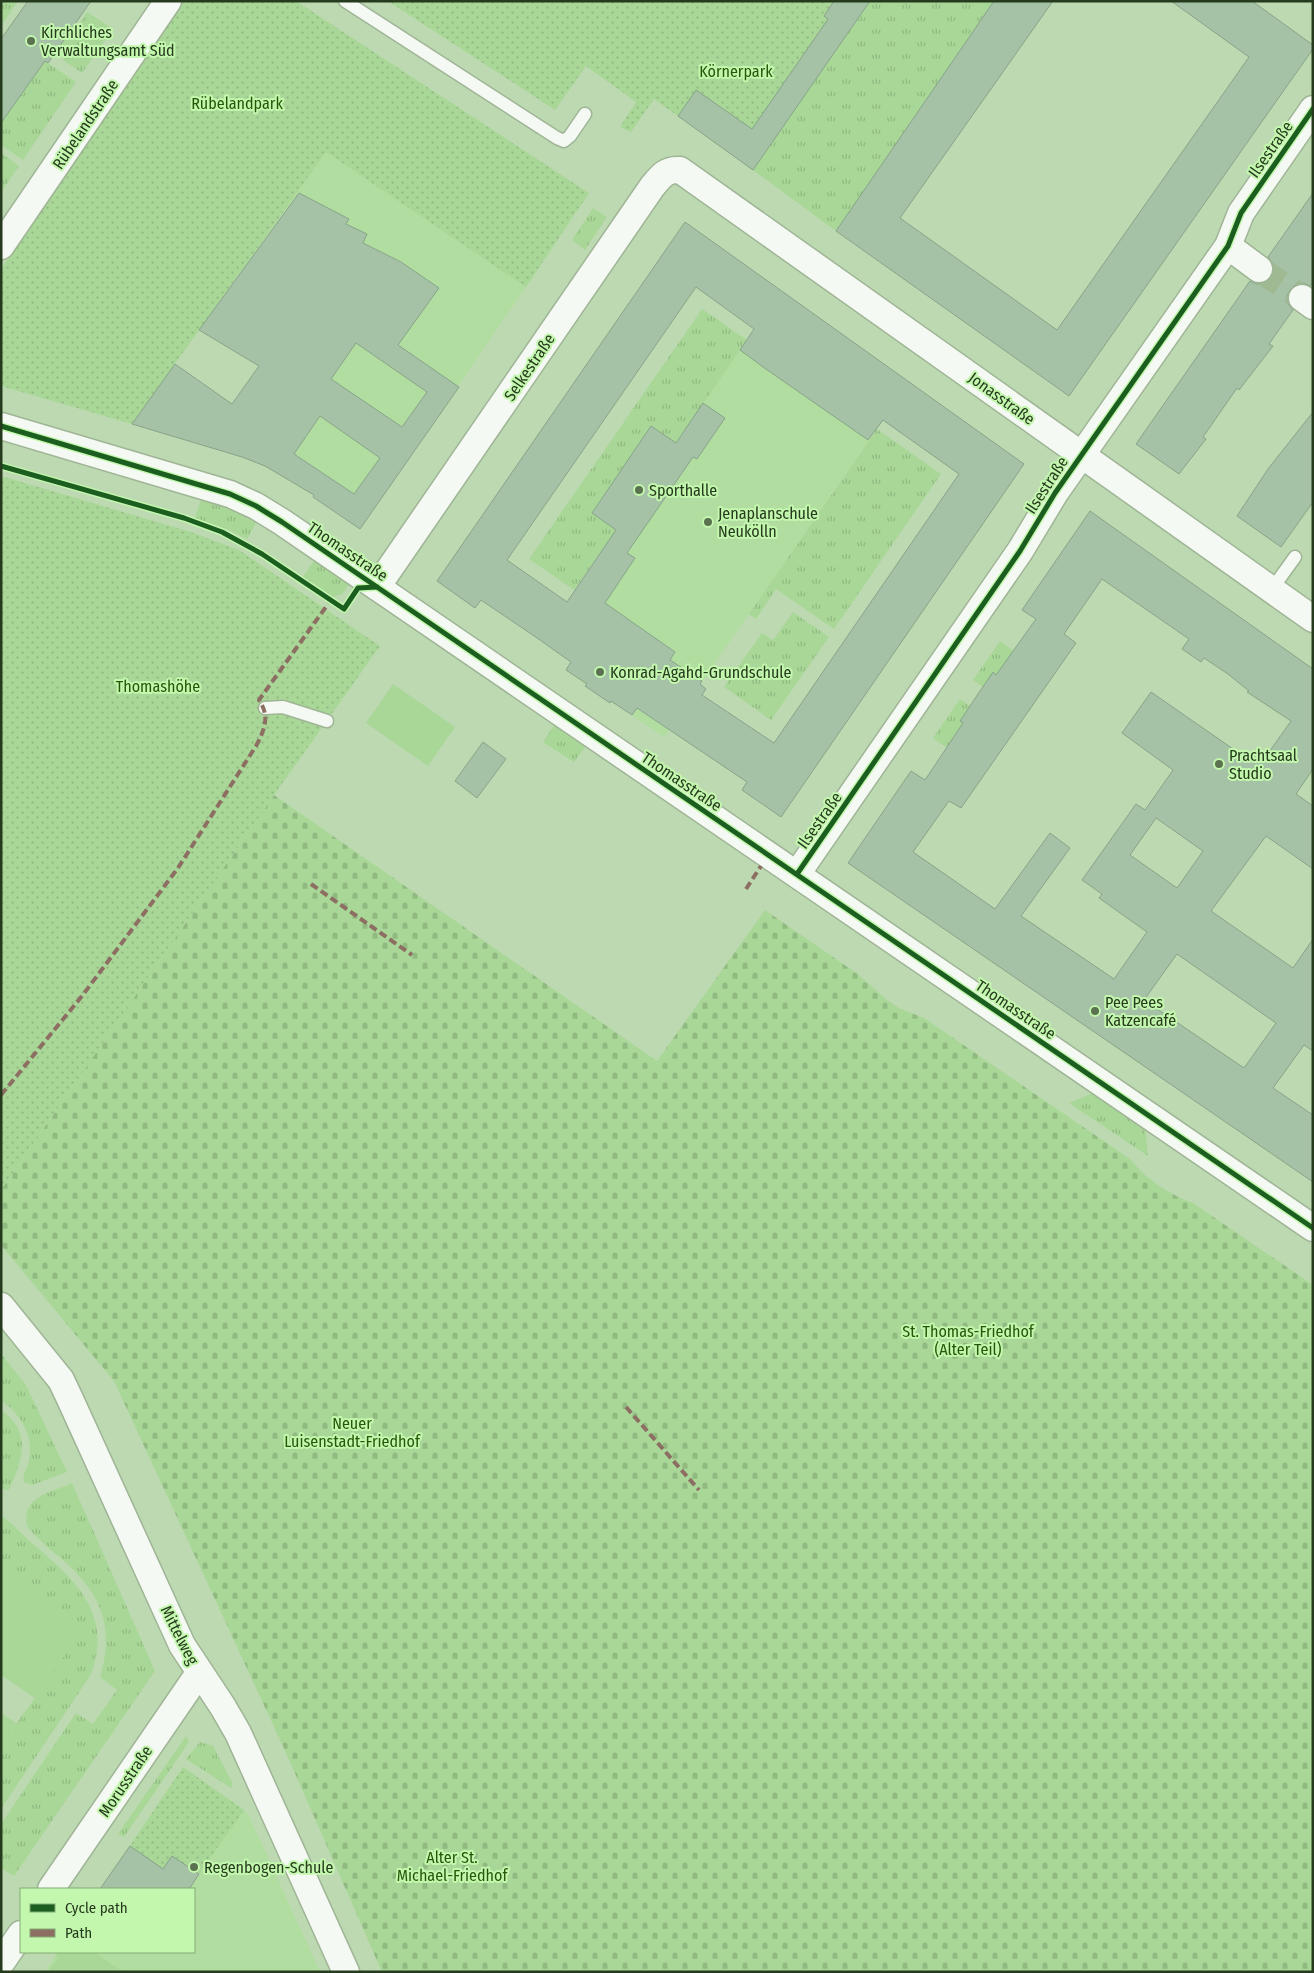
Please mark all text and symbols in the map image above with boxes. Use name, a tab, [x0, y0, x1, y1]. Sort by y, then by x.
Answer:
place label: Kirchliches Verwaltungsamt Süd	[41, 23, 175, 60]
marker: Kirchliches Verwaltungsamt Süd	[25, 35, 37, 47]
park label: Körnerpark	[699, 62, 773, 81]
street label: Rübelandstraße	[48, 76, 122, 173]
park label: Rübelandpark	[191, 94, 283, 113]
street label: Ilsestraße	[1244, 117, 1297, 181]
street label: Selkestraße	[500, 330, 559, 404]
street label: Jonasstraße	[965, 368, 1039, 429]
street label: Ilsestraße	[1021, 453, 1072, 518]
place label: Sporthalle	[649, 481, 717, 500]
marker: Sporthalle	[633, 484, 645, 496]
place label: Jenaplanschule Neukölln	[718, 504, 818, 541]
marker: Jenaplanschule Neukölln	[702, 516, 714, 528]
street label: Thomasstraße	[304, 518, 391, 585]
place label: Konrad-Agahd-Grundschule	[610, 663, 791, 682]
marker: Konrad-Agahd-Grundschule	[594, 666, 606, 678]
park label: Thomashöhe	[116, 677, 200, 696]
place label: Prachtsaal Studio	[1229, 746, 1297, 783]
street label: Thomasstraße	[638, 748, 725, 815]
marker: Prachtsaal Studio	[1213, 758, 1225, 770]
street label: Ilsestraße	[793, 788, 846, 852]
street label: Thomasstraße	[972, 976, 1059, 1043]
place label: Pee Pees Katzencafé	[1105, 993, 1176, 1030]
marker: Pee Pees Katzencafé	[1089, 1005, 1101, 1017]
park label: St. Thomas-Friedhof (Alter Teil)	[902, 1322, 1035, 1359]
park label: Neuer Luisenstadt-Friedhof	[284, 1414, 421, 1451]
street label: Mittelweg	[157, 1603, 203, 1668]
street label: Morusstraße	[95, 1742, 156, 1821]
park label: Alter St. Michael-Friedhof	[397, 1848, 508, 1885]
place label: Regenbogen-Schule	[204, 1858, 334, 1877]
marker: Regenbogen-Schule	[188, 1861, 200, 1873]
legend	[20, 1888, 195, 1953]
text: Cycle path	[65, 1899, 128, 1917]
text: Path	[65, 1924, 92, 1942]

